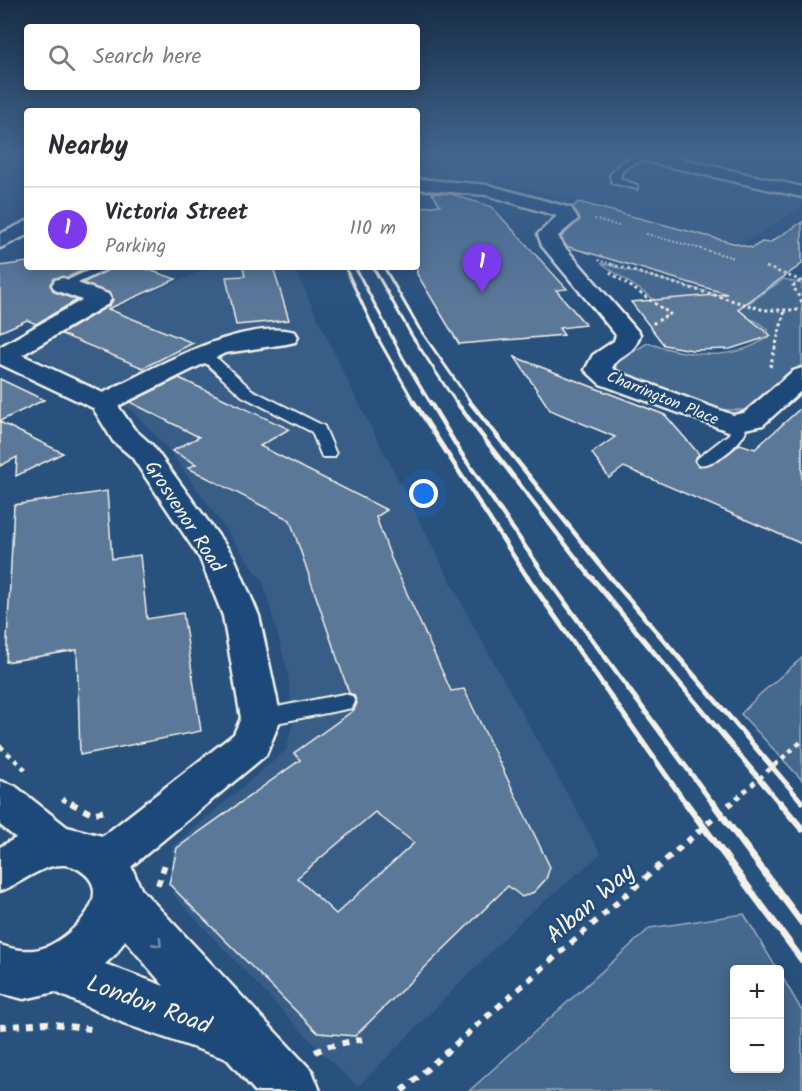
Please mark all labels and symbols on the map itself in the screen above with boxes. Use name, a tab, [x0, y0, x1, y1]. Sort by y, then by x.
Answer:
pin: 1	[462, 244, 502, 293]
street label: Charrington Place	[603, 365, 722, 432]
street label: Grosvenor Road	[135, 455, 232, 580]
your location	[409, 479, 438, 508]
street label: Alban Way	[537, 853, 645, 954]
one-way arrow	[151, 936, 162, 947]
street label: London Road	[81, 965, 217, 1046]

